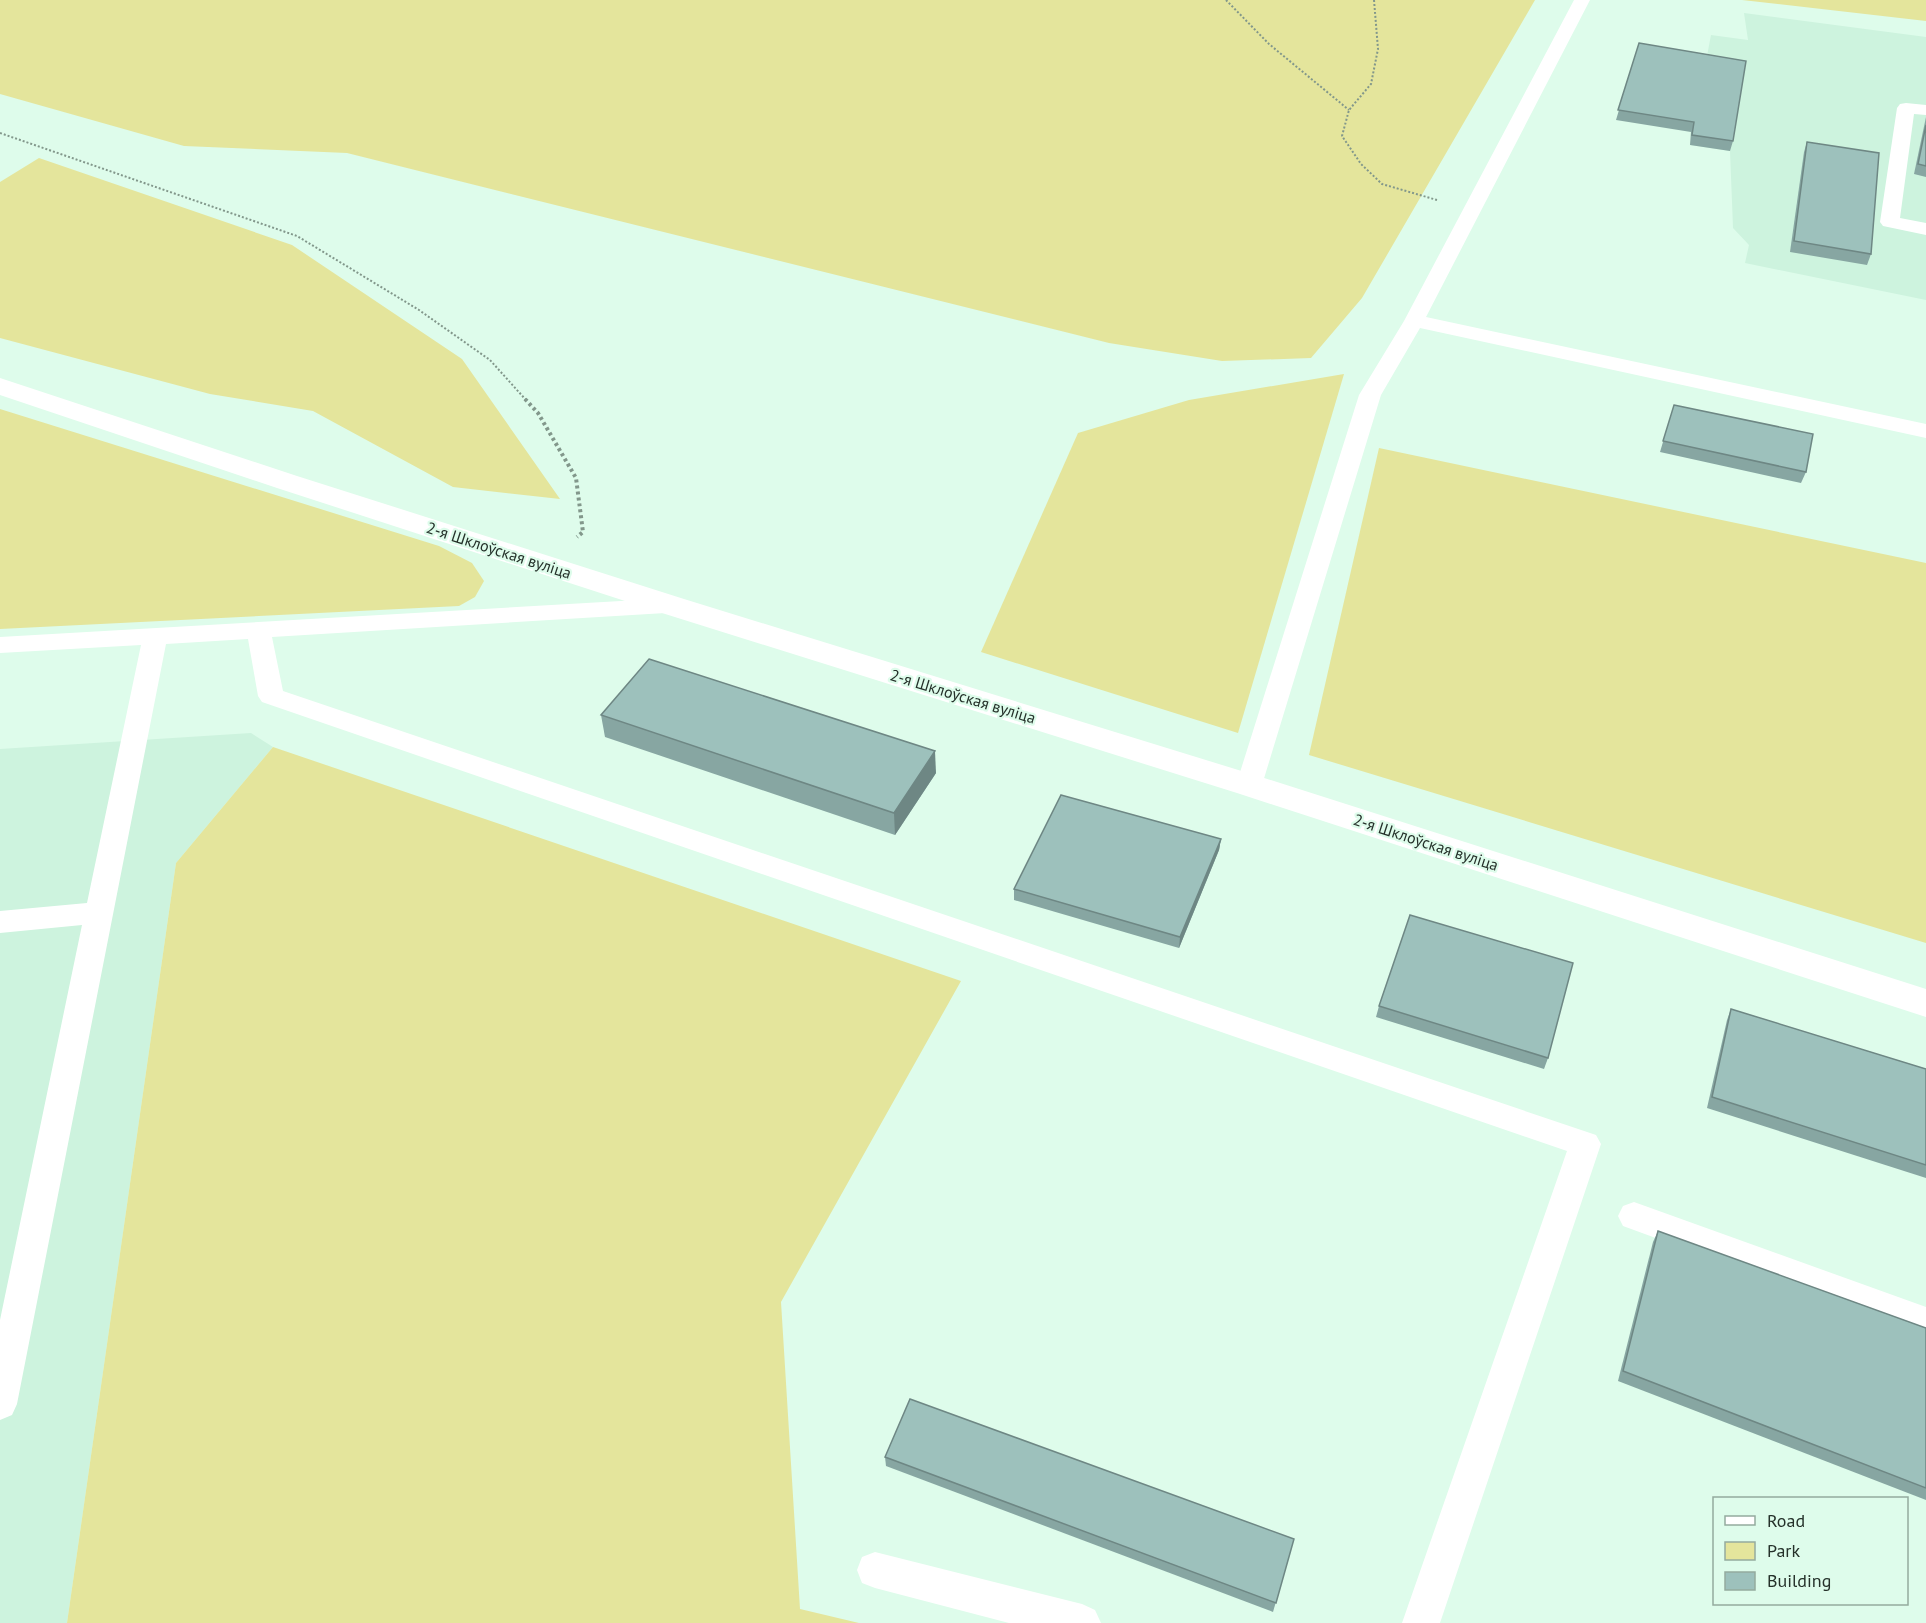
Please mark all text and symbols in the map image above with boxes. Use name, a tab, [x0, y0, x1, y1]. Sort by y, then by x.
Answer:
street label: 2-я Шклоўская вуліца	[424, 517, 574, 583]
street label: 2-я Шклоўская вуліца	[888, 664, 1038, 728]
street label: 2-я Шклоўская вуліца	[1351, 809, 1501, 875]
legend	[1713, 1497, 1908, 1605]
text: Road	[1767, 1509, 1805, 1532]
text: Park	[1767, 1539, 1800, 1562]
text: Building	[1767, 1569, 1831, 1592]

